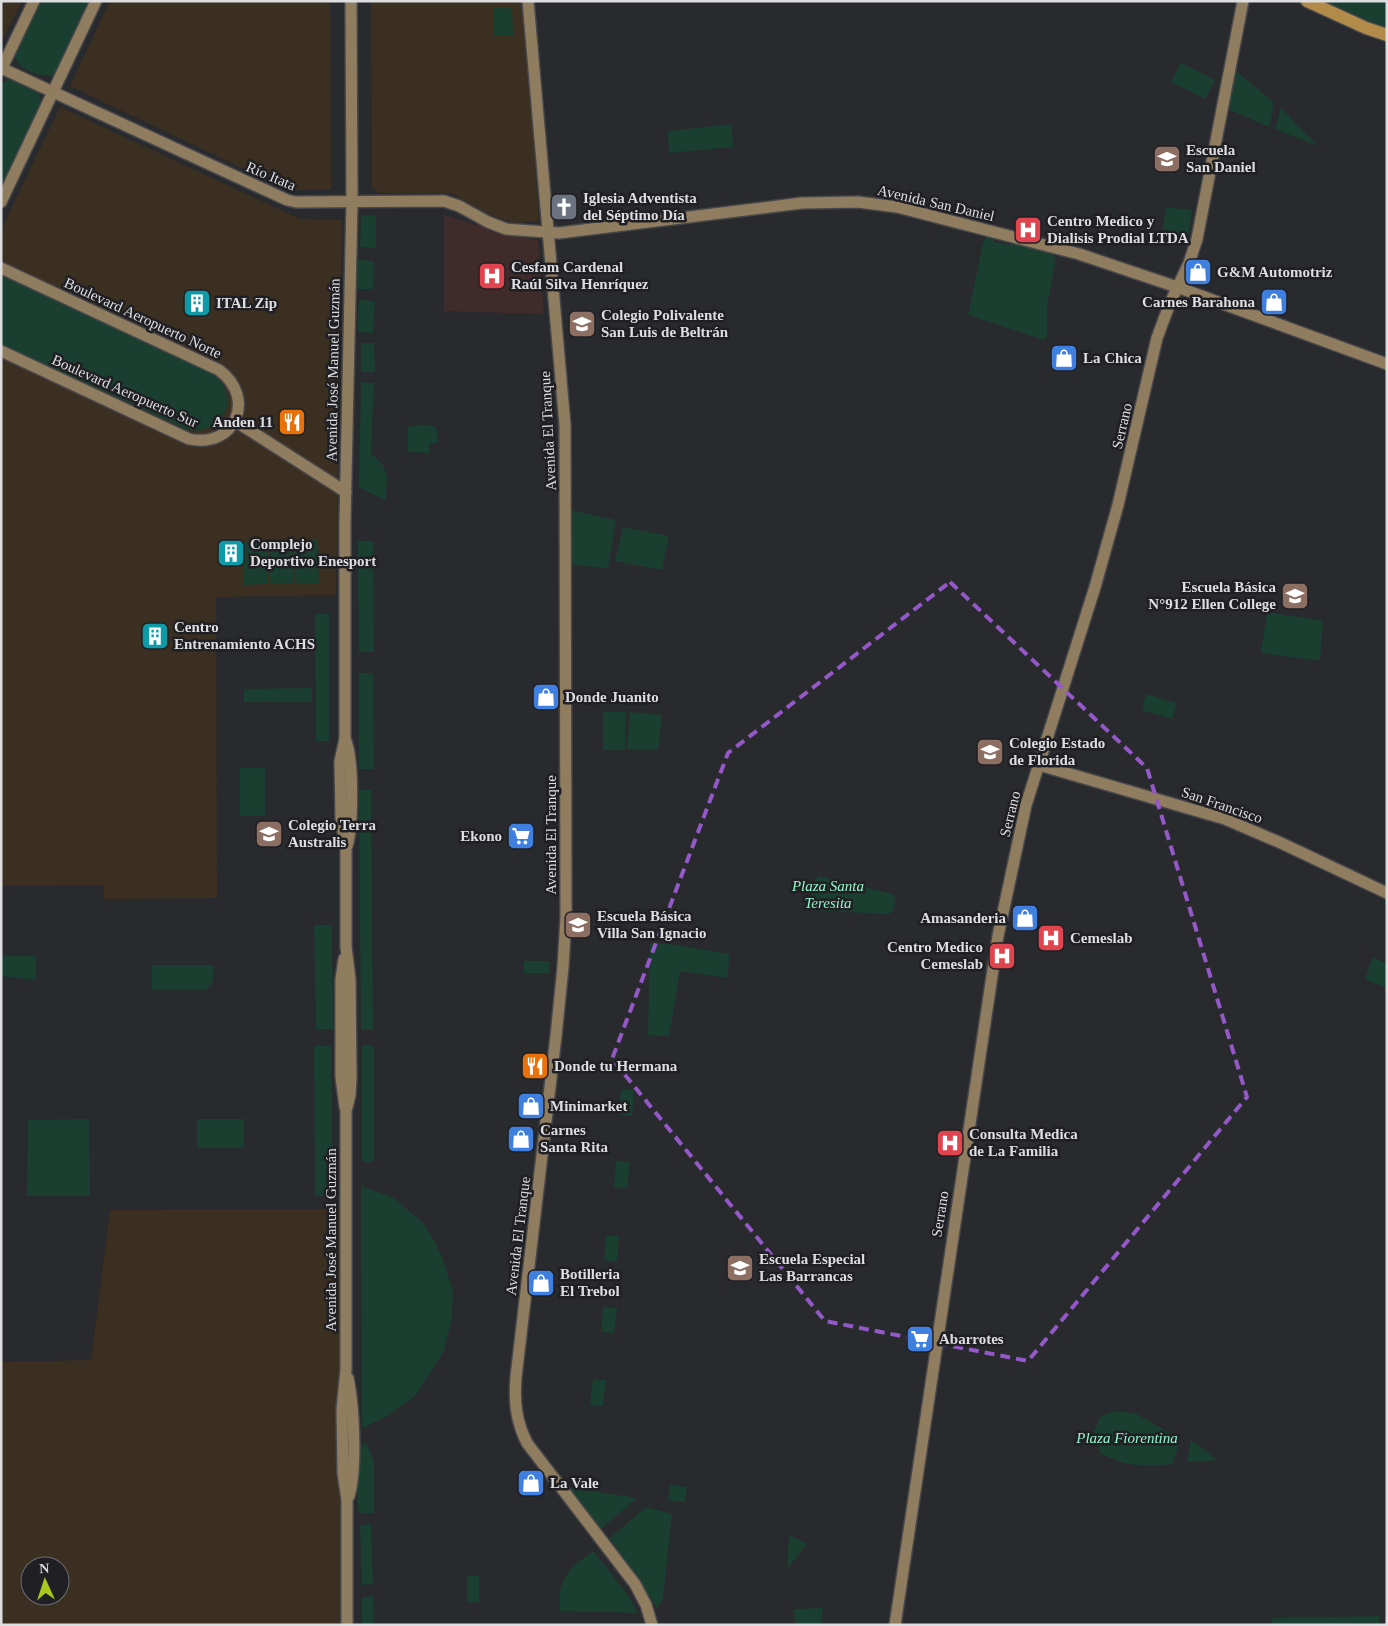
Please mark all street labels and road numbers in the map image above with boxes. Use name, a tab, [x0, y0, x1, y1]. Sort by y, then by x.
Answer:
street label: Río Itata	[244, 158, 298, 194]
street label: Avenida San Daniel	[876, 182, 996, 224]
street label: Boulevard Aeropuerto Norte	[62, 274, 224, 362]
street label: Avenida José Manuel Guzmán	[323, 278, 343, 462]
street label: Boulevard Aeropuerto Sur	[49, 351, 201, 431]
street label: Avenida El Tranque	[537, 370, 559, 491]
street label: Serrano	[1109, 401, 1135, 451]
street label: Avenida El Tranque	[543, 775, 559, 895]
street label: San Francisco	[1179, 784, 1265, 826]
street label: Serrano	[997, 789, 1023, 839]
street label: Avenida José Manuel Guzmán	[323, 1148, 339, 1332]
street label: Avenida El Tranque	[503, 1175, 533, 1296]
street label: Serrano	[928, 1190, 952, 1238]

